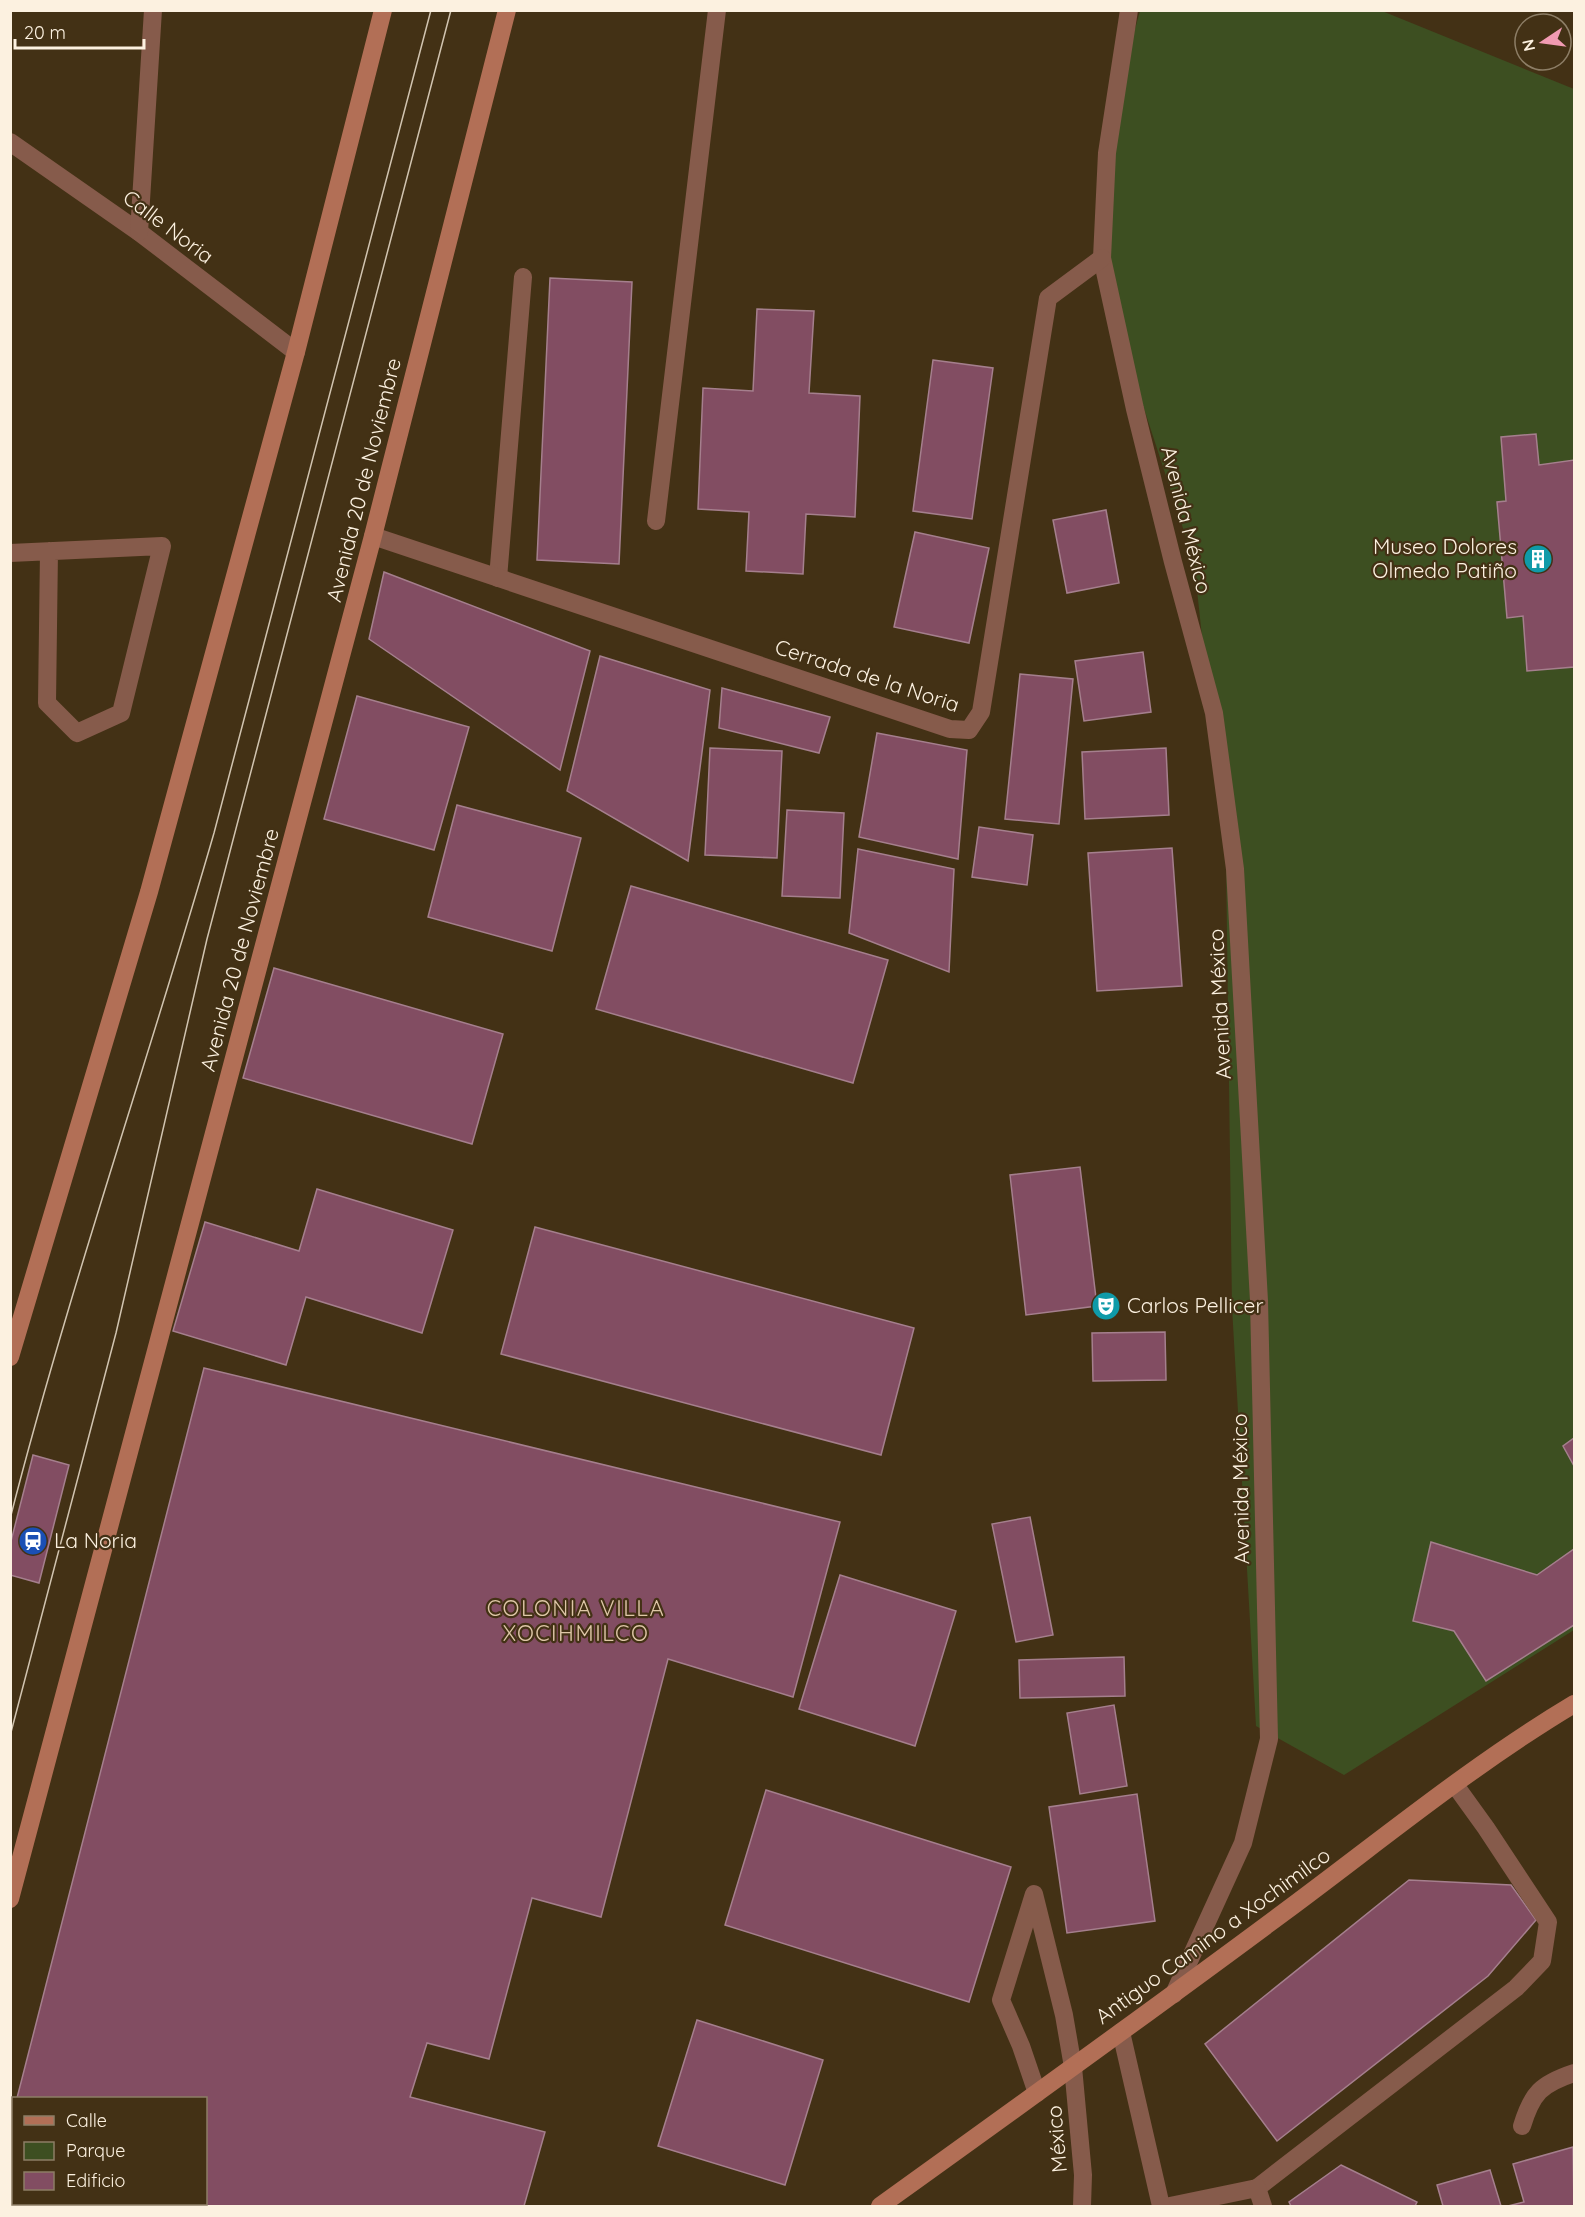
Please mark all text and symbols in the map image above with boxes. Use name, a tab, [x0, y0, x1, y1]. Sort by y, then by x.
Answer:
scale bar	[15, 12, 144, 50]
north arrow	[1513, 12, 1573, 72]
text: 20 m	[24, 21, 66, 44]
text: N	[1517, 37, 1539, 53]
street label: Calle Noria	[118, 184, 219, 269]
street label: Avenida 20 de Noviembre	[320, 355, 406, 604]
street label: Avenida México	[1156, 443, 1218, 596]
place label: Museo Dolores Olmedo Patiño	[1372, 533, 1517, 583]
building icon: Museo Dolores Olmedo Patiño	[1522, 543, 1554, 575]
street label: Cerrada de la Noria	[772, 633, 963, 717]
street label: Avenida 20 de Noviembre	[194, 825, 284, 1074]
street label: Avenida México	[1202, 928, 1236, 1080]
theatre icon: Carlos Pellicer	[1090, 1290, 1122, 1322]
place label: Carlos Pellicer	[1127, 1292, 1264, 1318]
street label: Avenida México	[1226, 1413, 1254, 1565]
station icon: La Noria	[17, 1525, 49, 1557]
place label: La Noria	[54, 1527, 137, 1553]
district label: COLONIA VILLA XOCIHMILCO	[487, 1594, 665, 1647]
street label: Antiguo Camino a Xochimilco	[1090, 1841, 1335, 2029]
legend	[12, 2097, 207, 2205]
street label: México	[1040, 2104, 1072, 2174]
text: Calle	[66, 2109, 107, 2132]
text: Parque	[66, 2139, 125, 2162]
text: Edificio	[66, 2169, 125, 2192]

